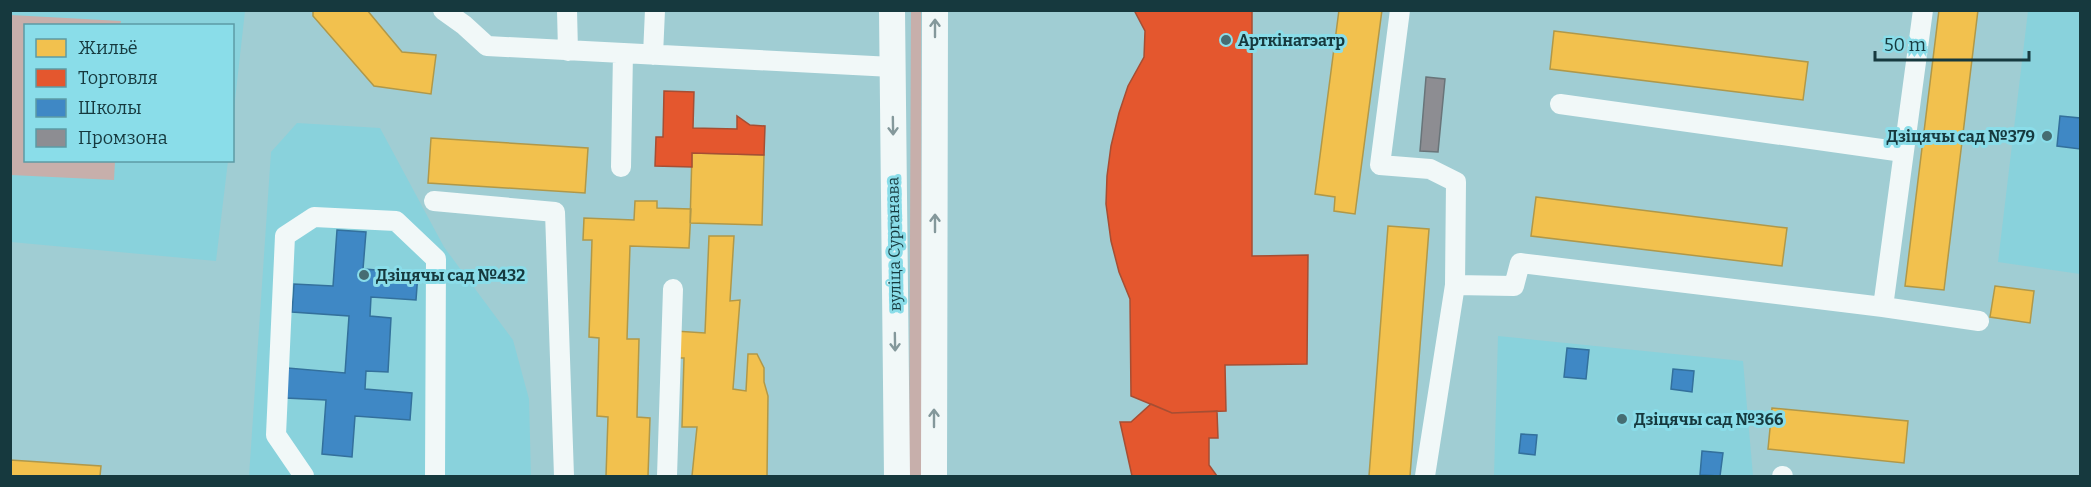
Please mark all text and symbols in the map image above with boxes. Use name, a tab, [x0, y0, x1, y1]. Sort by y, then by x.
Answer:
one-way arrow	[929, 19, 941, 39]
legend	[24, 24, 234, 162]
scale bar	[1875, 24, 2030, 62]
place label: Арткінатэатр	[1238, 31, 1345, 50]
marker: Арткінатэатр	[1219, 33, 1233, 47]
text: 50 m	[1884, 34, 1926, 56]
text: Жильё	[78, 37, 138, 59]
text: Торговля	[78, 67, 158, 89]
text: Школы	[78, 97, 142, 119]
one-way arrow	[887, 115, 899, 135]
text: Промзона	[78, 127, 168, 149]
place label: Дзіцячы сад №379	[1887, 127, 2035, 146]
marker: Дзіцячы сад №379	[2040, 129, 2054, 143]
street label: вуліца Сурганава	[883, 176, 905, 311]
one-way arrow	[929, 214, 941, 234]
place label: Дзіцячы сад №432	[376, 266, 525, 285]
marker: Дзіцячы сад №432	[357, 268, 371, 282]
one-way arrow	[889, 331, 901, 351]
one-way arrow	[928, 409, 940, 429]
place label: Дзіцячы сад №366	[1634, 410, 1784, 429]
marker: Дзіцячы сад №366	[1615, 412, 1629, 426]

